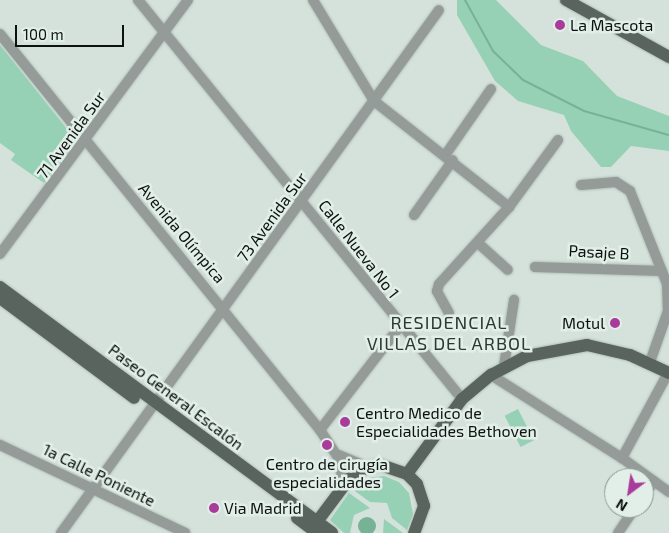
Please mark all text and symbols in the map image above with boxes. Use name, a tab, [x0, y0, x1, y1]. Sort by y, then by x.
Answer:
scale bar	[18, 15, 126, 47]
place label: La Mascota	[570, 15, 653, 35]
marker: La Mascota	[554, 19, 566, 31]
text: 100 m	[23, 25, 64, 43]
street label: 71 Avenida Sur	[33, 87, 109, 183]
street label: 73 Avenida Sur	[233, 168, 311, 266]
street label: Avenida Olímpica	[135, 179, 229, 287]
street label: Calle Nueva No 1	[315, 196, 403, 302]
street label: Pasaje B	[568, 241, 630, 263]
district label: RESIDENCIAL VILLAS DEL ARBOL	[364, 312, 534, 354]
place label: Motul	[562, 313, 605, 333]
marker: Motul	[609, 317, 621, 329]
street label: Paseo General Escalón	[105, 340, 247, 454]
place label: Centro Medico de Especialidades Bethoven	[356, 403, 537, 441]
marker: Centro Medico de Especialidades Bethoven	[338, 415, 352, 429]
marker: Centro de cirugía especialidades	[320, 438, 334, 452]
street label: 1a Calle Poniente	[40, 440, 158, 510]
place label: Centro de cirugía especialidades	[266, 454, 388, 492]
north arrow	[604, 468, 654, 518]
text: N	[613, 496, 630, 515]
place label: Via Madrid	[224, 498, 302, 518]
marker: Via Madrid	[208, 502, 220, 514]

